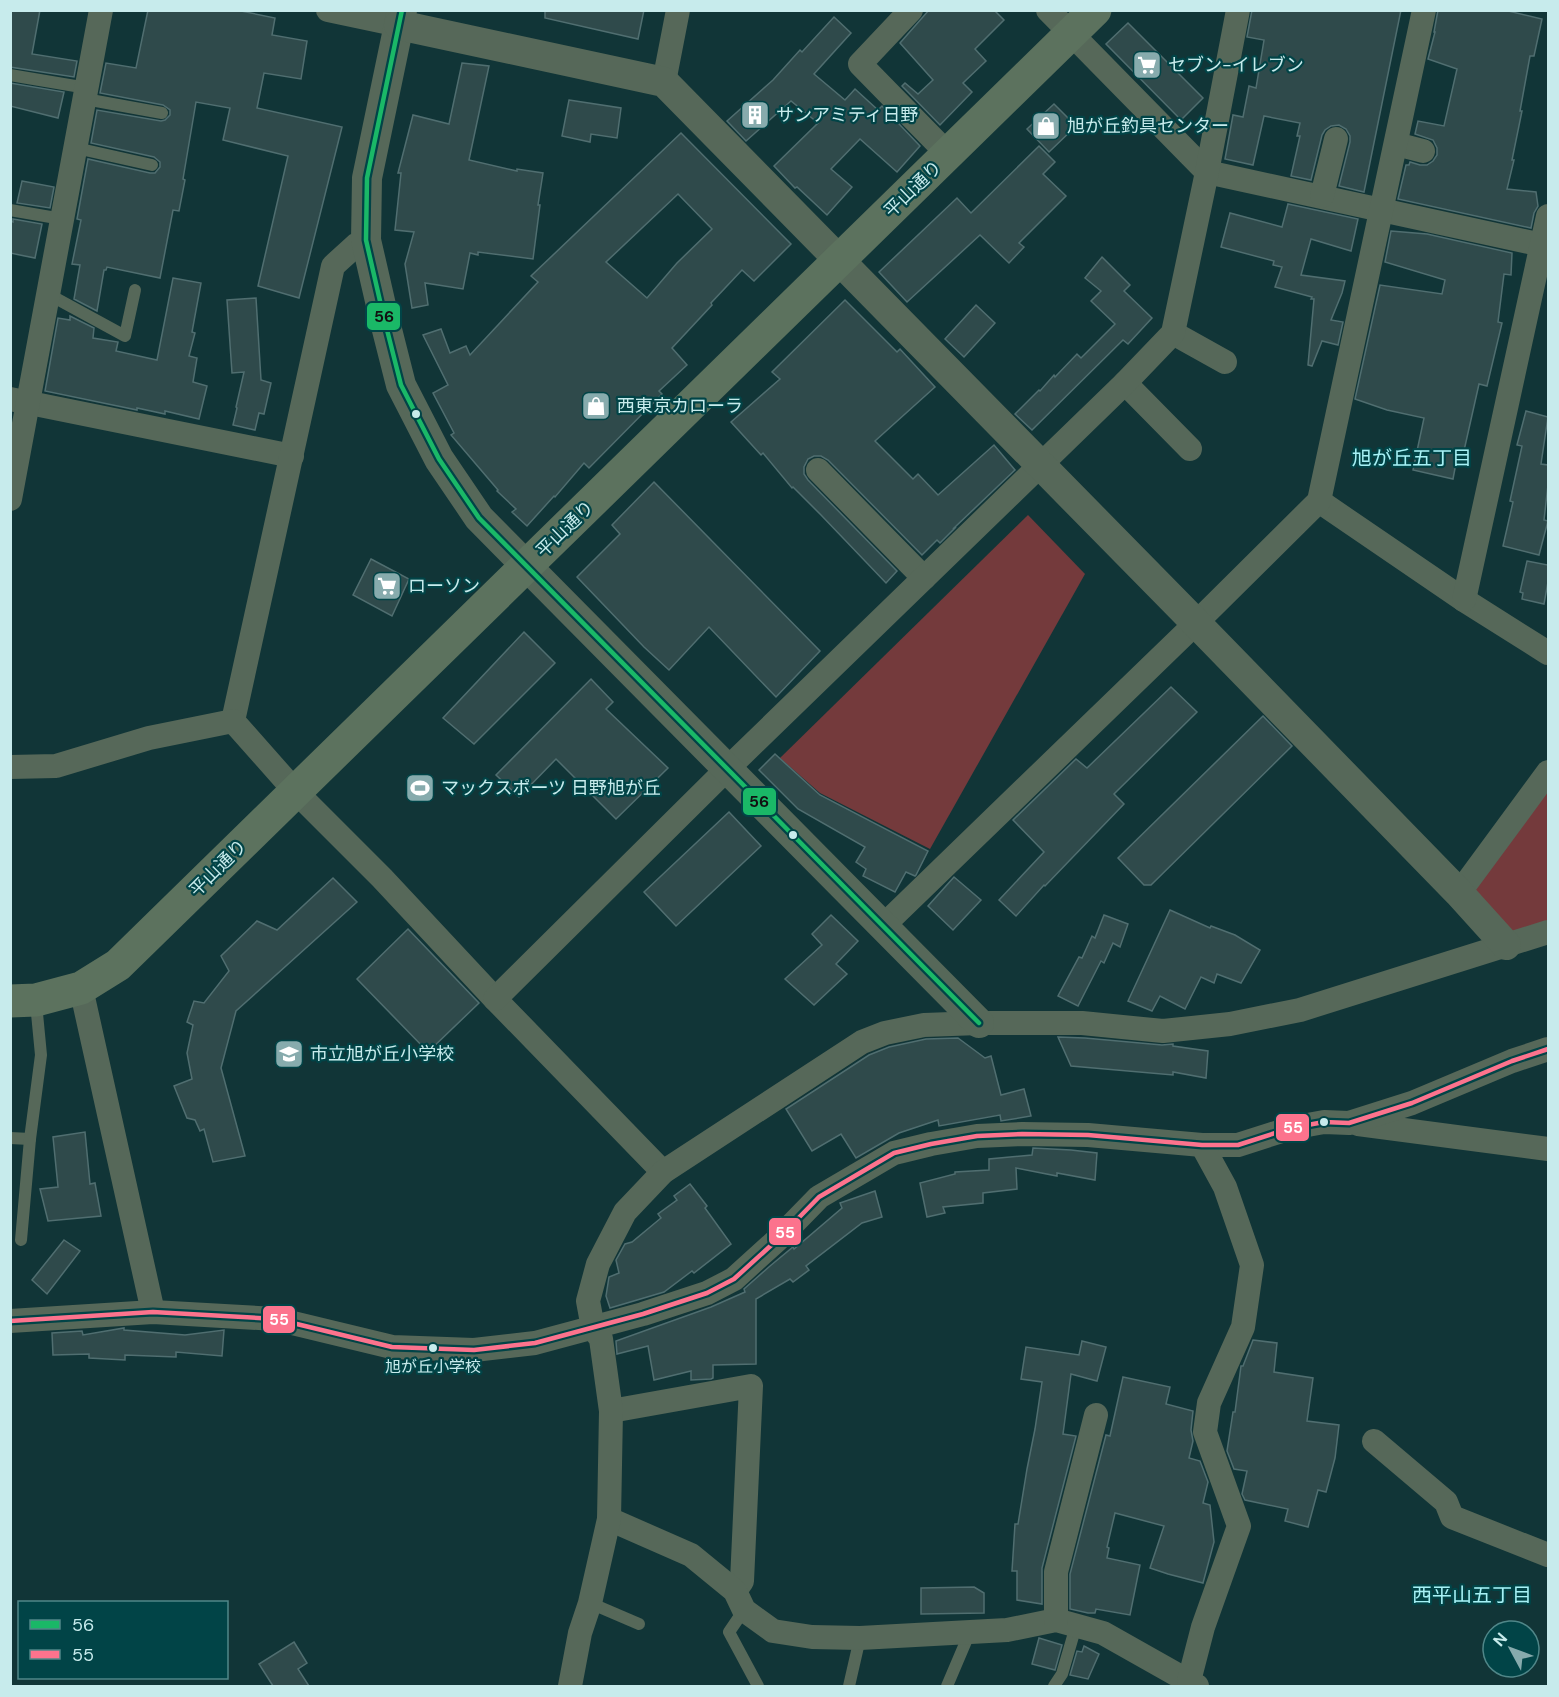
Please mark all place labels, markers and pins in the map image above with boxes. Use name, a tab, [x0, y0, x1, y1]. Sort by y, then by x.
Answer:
supermarket icon: セブン-イレブン	[1131, 49, 1163, 81]
place label: セブン-イレブン	[1168, 53, 1304, 77]
building icon: サンアミティ日野	[739, 99, 771, 131]
place label: サンアミティ日野	[776, 103, 919, 127]
shop icon: 旭が丘釣具センター	[1030, 110, 1062, 142]
place label: 旭が丘釣具センター	[1067, 114, 1229, 138]
shop icon: 西東京カローラ	[580, 390, 612, 422]
place label: 西東京カローラ	[617, 394, 743, 418]
unlabelled marker	[410, 408, 422, 420]
supermarket icon: ローソン	[371, 570, 403, 602]
place label: ローソン	[408, 574, 480, 598]
sports icon: マックスポーツ 日野旭が丘	[404, 772, 436, 804]
place label: マックスポーツ 日野旭が丘	[441, 776, 661, 800]
unlabelled marker	[787, 829, 799, 841]
school or university icon: 市立旭が丘小学校	[273, 1038, 305, 1070]
place label: 市立旭が丘小学校	[310, 1042, 454, 1066]
unlabelled marker	[1318, 1116, 1330, 1128]
marker: 旭が丘小学校	[427, 1342, 439, 1354]
place label: 旭が丘小学校	[385, 1356, 481, 1377]

